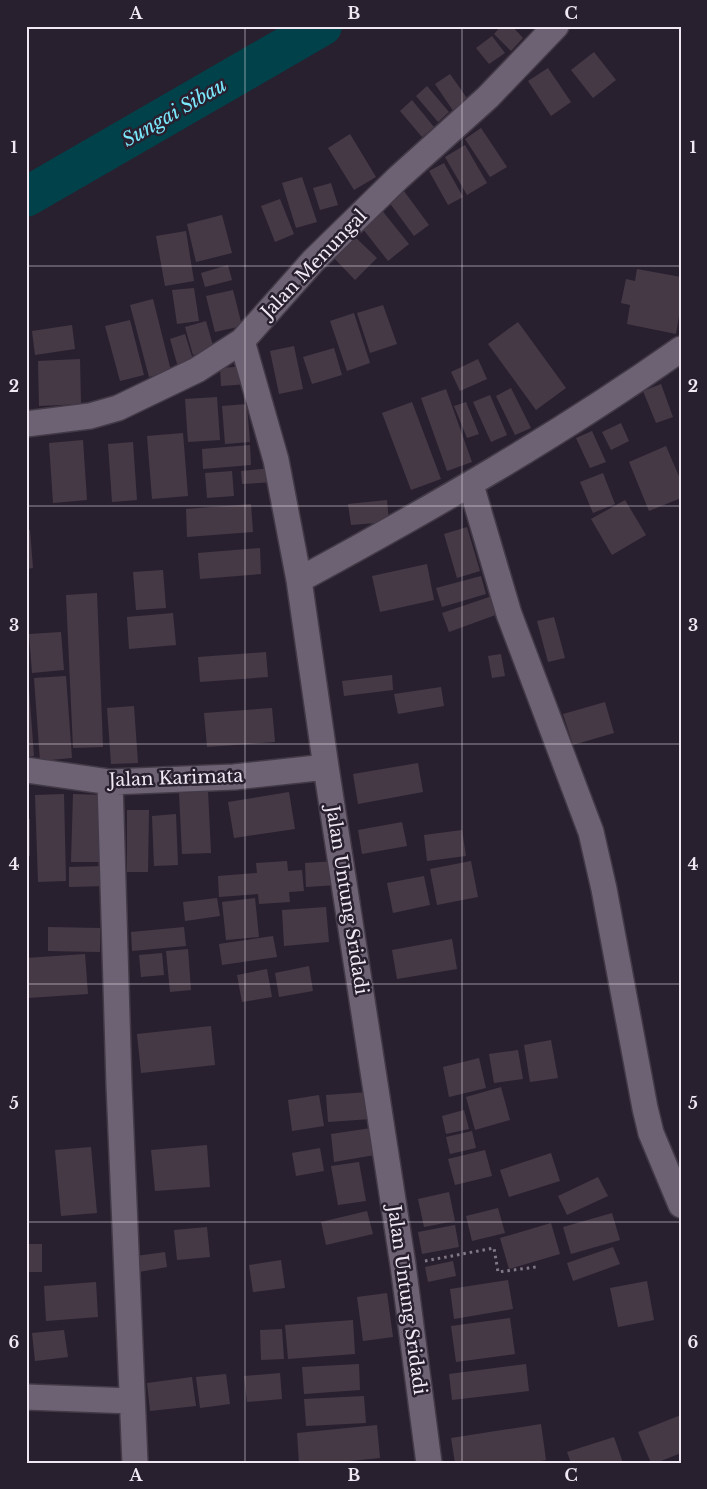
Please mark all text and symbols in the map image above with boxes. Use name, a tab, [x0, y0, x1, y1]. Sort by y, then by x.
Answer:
text: A	[129, 3, 144, 23]
text: B	[348, 3, 361, 23]
text: C	[564, 3, 578, 23]
water label: Sungai Sibau	[118, 73, 230, 152]
text: 1	[11, 137, 18, 157]
text: 1	[690, 137, 697, 157]
street label: Jalan Menungal	[255, 205, 372, 324]
text: 2	[9, 376, 19, 396]
text: 2	[688, 376, 698, 396]
text: 3	[9, 615, 19, 635]
text: 3	[688, 615, 698, 635]
street label: Jalan Karimata	[106, 765, 244, 791]
street label: Jalan Untung Sridadi	[321, 802, 373, 996]
text: 4	[9, 854, 19, 874]
text: 4	[688, 854, 698, 874]
text: 5	[9, 1093, 19, 1113]
text: 5	[688, 1093, 698, 1113]
street label: Jalan Untung Sridadi	[383, 1202, 431, 1396]
text: 6	[9, 1332, 20, 1352]
text: 6	[688, 1332, 699, 1352]
text: A	[129, 1465, 144, 1485]
text: B	[348, 1465, 361, 1485]
text: C	[564, 1465, 578, 1485]

